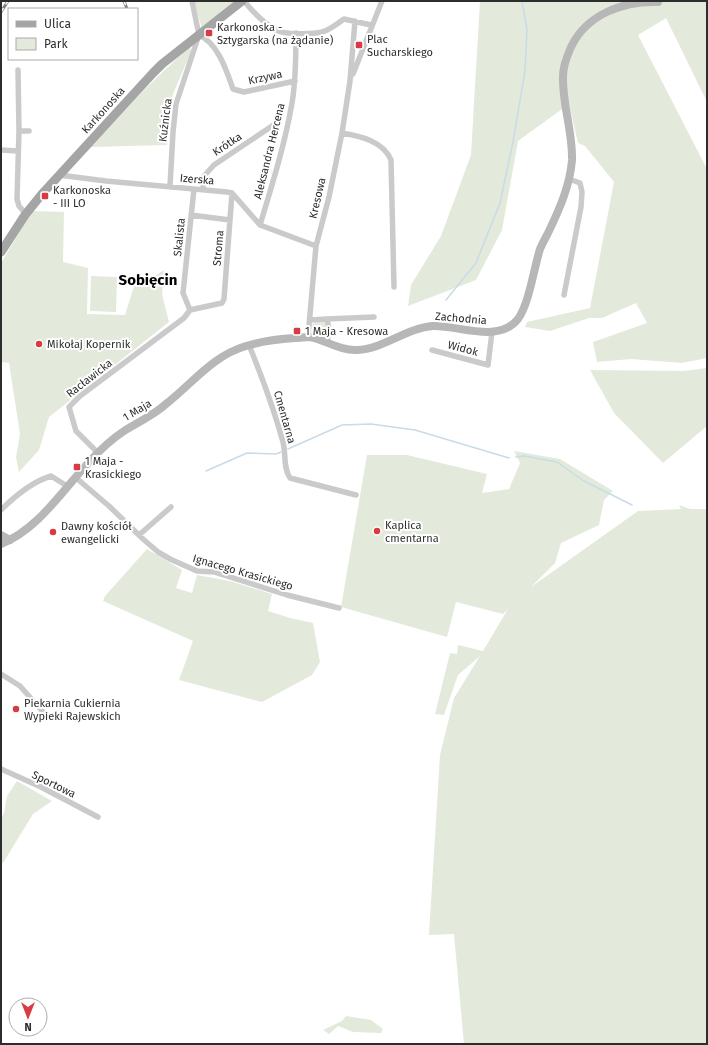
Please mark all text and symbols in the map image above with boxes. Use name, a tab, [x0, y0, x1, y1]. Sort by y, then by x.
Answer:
legend	[8, 8, 138, 60]
text: Ulica	[44, 17, 71, 31]
place label: Karkonoska - Sztygarska (na żądanie)	[217, 21, 334, 47]
marker: Karkonoska - Sztygarska (na żądanie)	[204, 28, 214, 38]
place label: Plac Sucharskiego	[367, 33, 433, 59]
text: Park	[44, 37, 68, 51]
marker: Plac Sucharskiego	[354, 40, 364, 50]
street label: Krzywa	[247, 68, 283, 87]
street label: Karkonoska	[79, 84, 128, 136]
street label: Kuźnicka	[156, 98, 175, 143]
street label: Aleksandra Hercena	[251, 102, 288, 201]
street label: Krótka	[210, 130, 244, 159]
street label: Izerska	[179, 172, 215, 187]
street label: Kresowa	[306, 176, 329, 220]
place label: Karkonoska - III LO	[53, 184, 111, 210]
marker: Karkonoska - III LO	[40, 191, 50, 201]
street label: Skalista	[171, 217, 188, 257]
street label: Stroma	[210, 230, 227, 266]
district label: Sobięcin	[119, 271, 177, 289]
street label: Zachodnia	[435, 310, 487, 327]
place label: 1 Maja - Kresowa	[305, 325, 388, 338]
marker: 1 Maja - Kresowa	[292, 326, 302, 336]
place label: Mikołaj Kopernik	[47, 338, 131, 351]
street label: Widok	[446, 338, 480, 359]
marker: Mikołaj Kopernik	[34, 339, 44, 349]
street label: Racławicka	[64, 356, 115, 400]
street label: Cmentarna	[271, 389, 298, 445]
street label: 1 Maja	[121, 397, 154, 424]
place label: 1 Maja - Krasickiego	[85, 455, 141, 481]
marker: 1 Maja - Krasickiego	[72, 462, 82, 472]
place label: Kaplica cmentarna	[385, 519, 439, 545]
place label: Dawny kościół ewangelicki	[61, 520, 132, 546]
marker: Kaplica cmentarna	[372, 526, 382, 536]
marker: Dawny kościół ewangelicki	[48, 527, 58, 537]
street label: Ignacego Krasickiego	[191, 552, 295, 593]
place label: Piekarnia Cukiernia Wypieki Rajewskich	[24, 697, 121, 723]
marker: Piekarnia Cukiernia Wypieki Rajewskich	[11, 704, 21, 714]
street label: Sportowa	[30, 768, 78, 801]
north arrow	[8, 997, 48, 1037]
text: N	[24, 1020, 32, 1033]

